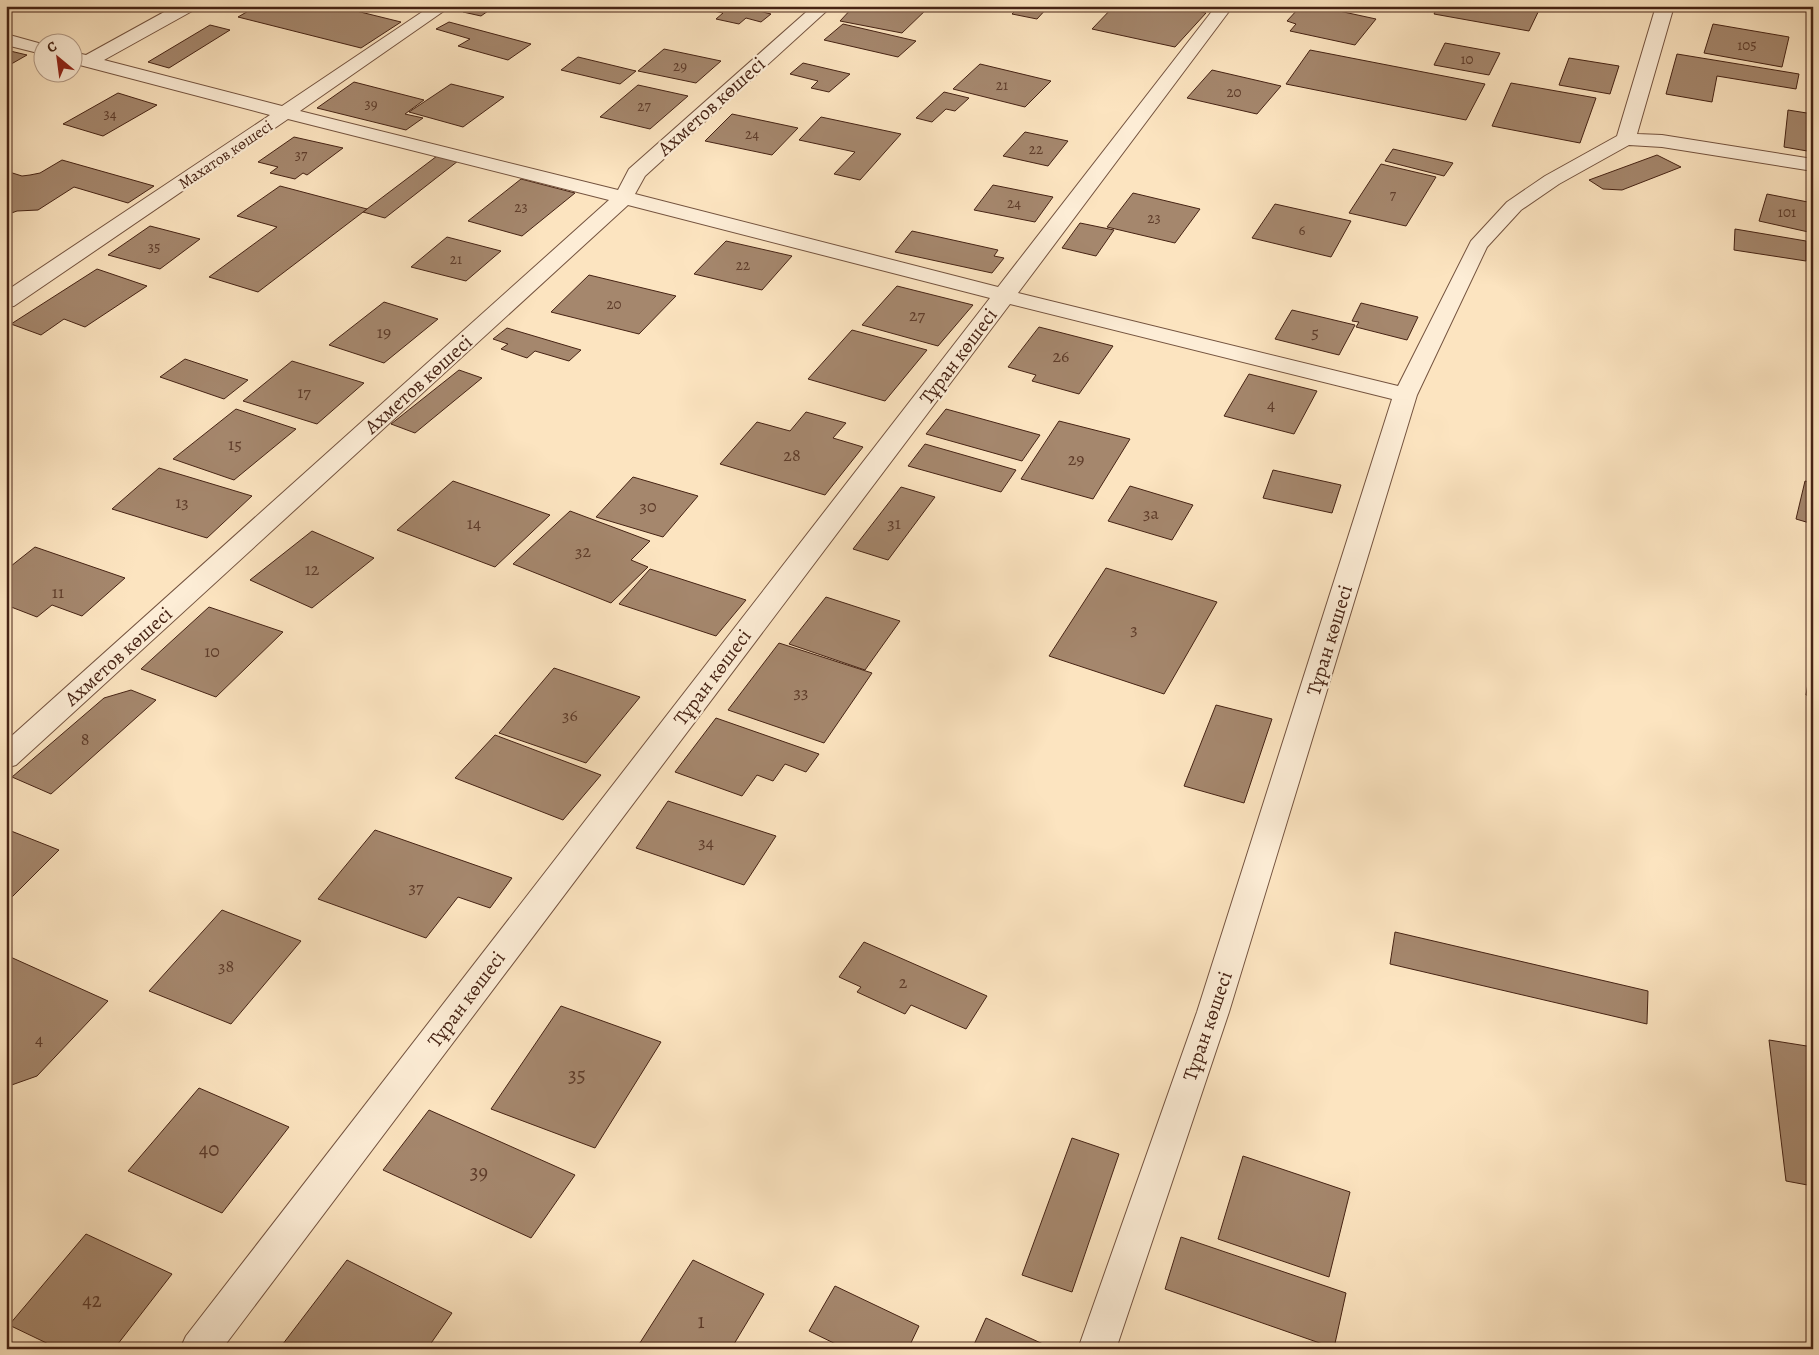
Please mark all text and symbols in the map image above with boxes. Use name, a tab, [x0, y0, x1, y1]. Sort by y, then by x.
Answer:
north arrow	[32, 32, 82, 82]
house number: 105	[1737, 35, 1757, 55]
text: С	[44, 36, 61, 57]
house number: 10	[1460, 49, 1474, 69]
street label: Ахметов көшесі	[651, 51, 771, 163]
house number: 29	[673, 56, 687, 76]
house number: 21	[996, 75, 1008, 95]
house number: 20	[1226, 82, 1242, 102]
house number: 39	[364, 94, 378, 114]
house number: 27	[637, 96, 651, 116]
house number: 34	[103, 104, 117, 124]
street label: Махатов көшесі	[174, 115, 277, 195]
house number: 24	[745, 124, 759, 144]
house number: 22	[1029, 139, 1043, 159]
house number: 37	[295, 145, 308, 165]
house number: 7	[1390, 185, 1397, 205]
house number: 24	[1007, 193, 1021, 213]
house number: 23	[514, 197, 528, 217]
house number: 101	[1778, 202, 1796, 222]
house number: 23	[1147, 208, 1161, 228]
house number: 6	[1299, 220, 1306, 240]
house number: 35	[148, 237, 160, 257]
house number: 21	[450, 249, 462, 269]
house number: 22	[736, 255, 750, 275]
house number: 20	[606, 294, 622, 314]
house number: 27	[909, 303, 925, 327]
street label: Тұран көшесі	[913, 303, 1004, 410]
house number: 19	[377, 320, 391, 344]
house number: 5	[1311, 320, 1319, 344]
street label: Ахметов көшесі	[358, 329, 478, 441]
house number: 26	[1053, 344, 1069, 368]
house number: 17	[297, 380, 311, 404]
house number: 4	[1267, 392, 1275, 416]
house number: 15	[228, 432, 242, 456]
house number: 28	[783, 443, 801, 467]
house number: 29	[1068, 447, 1084, 471]
house number: 13	[175, 490, 189, 514]
house number: 30	[639, 494, 657, 518]
house number: 3а	[1143, 501, 1160, 525]
house number: 14	[467, 511, 481, 535]
house number: 31	[887, 511, 901, 535]
house number: 32	[575, 539, 591, 563]
house number: 12	[305, 557, 320, 581]
house number: 11	[52, 580, 64, 604]
street label: Тұран көшесі	[1300, 582, 1359, 699]
street label: Ахметов көшесі	[58, 601, 178, 713]
house number: 3	[1130, 617, 1138, 641]
street label: Тұран көшесі	[667, 624, 758, 731]
house number: 10	[204, 639, 220, 663]
house number: 33	[794, 680, 808, 704]
house number: 36	[562, 703, 578, 727]
house number: 8	[81, 727, 89, 751]
house number: 34	[698, 830, 714, 854]
house number: 37	[408, 875, 424, 899]
street label: Тұран көшесі	[421, 946, 512, 1053]
house number: 38	[218, 954, 234, 978]
street label: Тұран көшесі	[1176, 968, 1239, 1085]
house number: 2	[899, 970, 908, 994]
house number: 4	[35, 1027, 43, 1051]
house number: 35	[568, 1061, 586, 1089]
house number: 40	[199, 1135, 219, 1163]
house number: 39	[470, 1158, 488, 1186]
house number: 42	[82, 1286, 102, 1314]
house number: 1	[697, 1307, 705, 1335]

